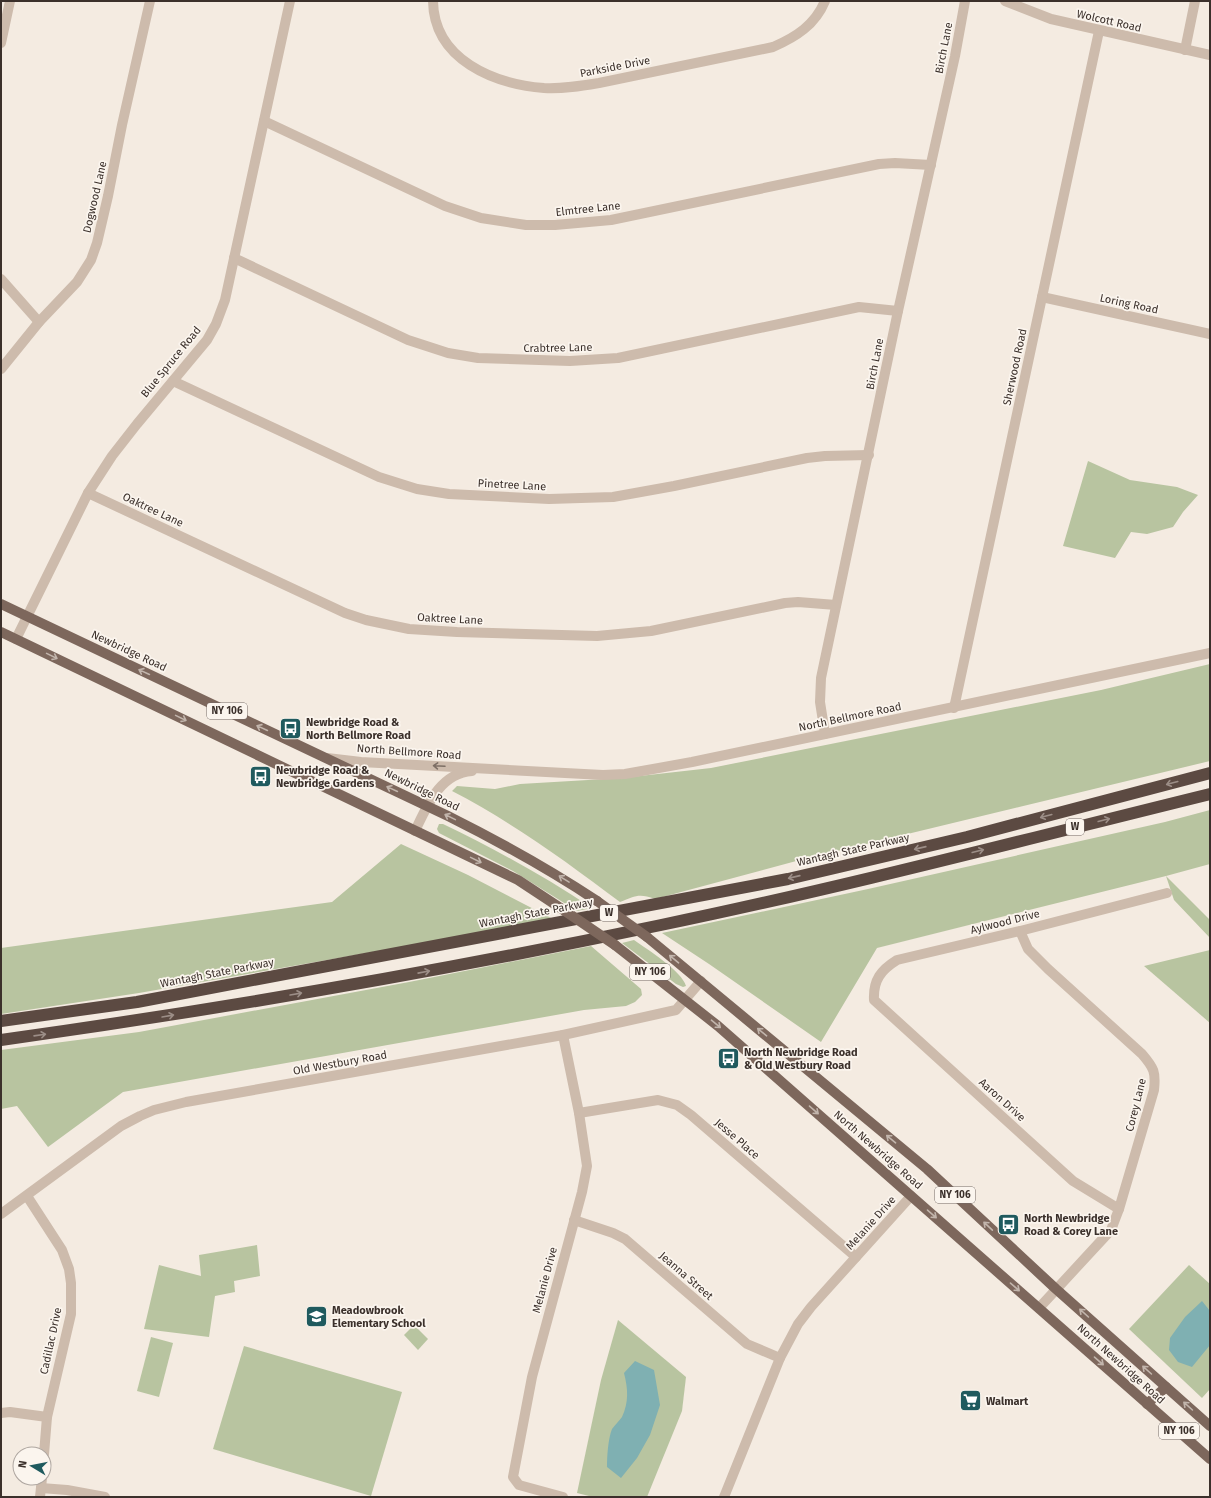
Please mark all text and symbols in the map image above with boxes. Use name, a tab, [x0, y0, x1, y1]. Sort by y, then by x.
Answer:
street label: Wolcott Road	[1075, 7, 1143, 35]
street label: Birch Lane	[933, 21, 955, 75]
street label: Parkside Drive	[579, 54, 651, 80]
street label: Dogwood Lane	[80, 160, 110, 234]
street label: Elmtree Lane	[555, 199, 621, 219]
street label: Loring Road	[1099, 291, 1159, 317]
street label: Blue Spruce Road	[138, 324, 204, 400]
street label: Sherwood Road	[1001, 327, 1029, 407]
street label: Birch Lane	[864, 337, 886, 391]
street label: Crabtree Lane	[523, 341, 593, 355]
street label: Pinetree Lane	[477, 477, 547, 493]
street label: Oaktree Lane	[120, 490, 186, 530]
street label: Oaktree Lane	[417, 611, 483, 627]
street label: Newbridge Road	[89, 628, 169, 674]
one-way arrow	[45, 653, 57, 660]
one-way arrow	[139, 668, 151, 675]
street label: North Bellmore Road	[797, 700, 903, 734]
road number: NY 106	[207, 703, 247, 719]
one-way arrow	[175, 715, 187, 722]
bus stop icon: Newbridge Road & North Bellmore Road	[277, 715, 303, 741]
place label: Newbridge Road & North Bellmore Road	[306, 716, 411, 742]
one-way arrow	[256, 724, 268, 731]
street label: North Bellmore Road	[356, 742, 462, 762]
bus stop icon: Newbridge Road & Newbridge Gardens	[248, 763, 274, 789]
one-way arrow	[433, 763, 446, 770]
place label: Newbridge Road & Newbridge Gardens	[276, 764, 375, 790]
street label: Newbridge Road	[382, 766, 462, 814]
one-way arrow	[1166, 780, 1179, 787]
one-way arrow	[386, 785, 398, 792]
one-way arrow	[445, 813, 457, 820]
one-way arrow	[1040, 813, 1053, 820]
one-way arrow	[1098, 816, 1111, 824]
road number: W	[1066, 819, 1084, 835]
street label: Wantagh State Parkway	[795, 831, 911, 869]
one-way arrow	[914, 844, 927, 852]
one-way arrow	[971, 847, 984, 854]
one-way arrow	[469, 856, 481, 864]
one-way arrow	[788, 874, 801, 882]
one-way arrow	[558, 875, 570, 883]
street label: Wantagh State Parkway	[478, 896, 594, 930]
road number: W	[600, 905, 618, 921]
street label: Aylwood Drive	[969, 907, 1041, 937]
one-way arrow	[668, 955, 679, 964]
street label: Wantagh State Parkway	[159, 956, 275, 990]
road number: NY 106	[630, 964, 670, 980]
one-way arrow	[418, 967, 431, 975]
one-way arrow	[290, 990, 303, 998]
one-way arrow	[161, 1012, 174, 1020]
one-way arrow	[711, 1020, 721, 1029]
one-way arrow	[756, 1028, 767, 1037]
one-way arrow	[33, 1031, 46, 1039]
bus stop icon: North Newbridge Road & Old Westbury Road	[716, 1045, 742, 1071]
place label: North Newbridge Road & Old Westbury Road	[744, 1046, 858, 1072]
street label: Old Westbury Road	[292, 1048, 388, 1078]
street label: Aaron Drive	[976, 1076, 1028, 1124]
street label: Corey Lane	[1123, 1077, 1149, 1133]
one-way arrow	[809, 1105, 819, 1115]
street label: North Newbridge Road	[831, 1108, 925, 1192]
street label: Jesse Place	[712, 1116, 762, 1162]
one-way arrow	[886, 1135, 896, 1144]
road number: NY 106	[935, 1187, 975, 1203]
street label: Melanie Drive	[843, 1193, 899, 1253]
one-way arrow	[927, 1210, 938, 1219]
bus stop icon: North Newbridge Road & Corey Lane	[996, 1211, 1022, 1237]
place label: North Newbridge Road & Corey Lane	[1024, 1212, 1118, 1238]
one-way arrow	[983, 1221, 993, 1230]
street label: Melanie Drive	[530, 1245, 560, 1315]
street label: Jeanna Street	[657, 1249, 716, 1303]
one-way arrow	[1010, 1283, 1021, 1292]
school or university icon: Meadowbrook Elementary School	[303, 1303, 329, 1329]
place label: Meadowbrook Elementary School	[332, 1304, 426, 1330]
street label: Cadillac Drive	[38, 1306, 64, 1376]
one-way arrow	[1079, 1309, 1089, 1318]
street label: North Newbridge Road	[1075, 1321, 1167, 1407]
one-way arrow	[1094, 1357, 1105, 1366]
one-way arrow	[1143, 1366, 1153, 1375]
supermarket icon: Walmart	[957, 1388, 983, 1414]
place label: Walmart	[986, 1395, 1029, 1408]
one-way arrow	[1183, 1402, 1193, 1411]
road number: NY 106	[1159, 1423, 1199, 1439]
north arrow	[12, 1446, 52, 1486]
text: N	[16, 1460, 30, 1469]

